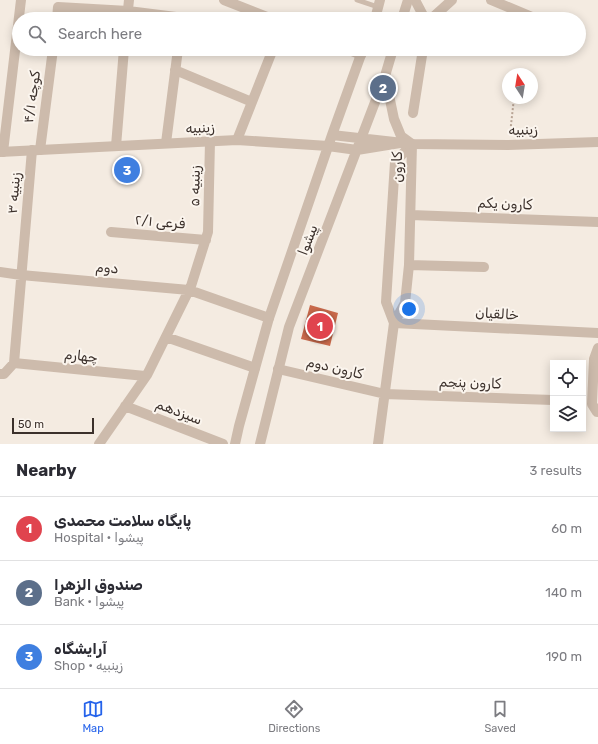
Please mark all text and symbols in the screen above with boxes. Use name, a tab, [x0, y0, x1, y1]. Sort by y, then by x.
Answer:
search box	[12, 12, 586, 56]
icon: search	[26, 23, 48, 45]
text: Search here	[58, 25, 142, 43]
north arrow	[502, 68, 538, 104]
street label: کوچه ۴/۱	[20, 69, 44, 124]
pin: 2	[370, 73, 396, 103]
street label: زینبیه	[185, 119, 215, 137]
street label: زینبیه	[508, 121, 538, 139]
street label: کارون	[389, 151, 406, 183]
pin: 3	[114, 155, 140, 185]
street label: زینبیه ۵	[186, 165, 204, 207]
street label: زینبیه ۳	[4, 171, 24, 215]
street label: کارون یکم	[477, 195, 534, 213]
street label: فرعی ۲/۱	[134, 211, 186, 233]
street label: پیشوا	[294, 222, 323, 258]
street label: دوم	[95, 259, 119, 278]
your location	[399, 299, 419, 319]
street label: خالقیان	[475, 304, 519, 324]
pin: 1	[307, 311, 333, 341]
street label: چهارم	[63, 346, 99, 367]
street label: کارون دوم	[305, 353, 366, 384]
map controls	[550, 360, 586, 432]
button: locate	[550, 360, 586, 396]
street label: کارون پنجم	[438, 373, 502, 394]
street label: سیزدهم	[153, 395, 205, 429]
button: layers	[550, 396, 586, 432]
scale bar	[12, 416, 94, 435]
text: 50 m	[18, 418, 44, 431]
text: Nearby	[16, 460, 77, 480]
text: 3 results	[530, 463, 582, 478]
text: پایگاه سلامت محمدی	[54, 512, 191, 530]
text: 1	[26, 521, 32, 536]
text: 60 m	[551, 521, 582, 536]
text: Hospital · پیشوا	[54, 530, 144, 545]
text: صندوق الزهرا	[54, 576, 143, 594]
text: 2	[25, 585, 33, 600]
text: 140 m	[545, 585, 582, 600]
text: Bank · پیشوا	[54, 594, 124, 609]
text: آرایشگاه	[54, 640, 107, 658]
text: 3	[25, 649, 33, 664]
text: 190 m	[546, 649, 582, 664]
text: Shop · زینبیه	[54, 658, 123, 673]
tab: Map	[82, 698, 104, 735]
tab: Directions	[268, 698, 320, 735]
tab: Saved	[485, 698, 516, 735]

